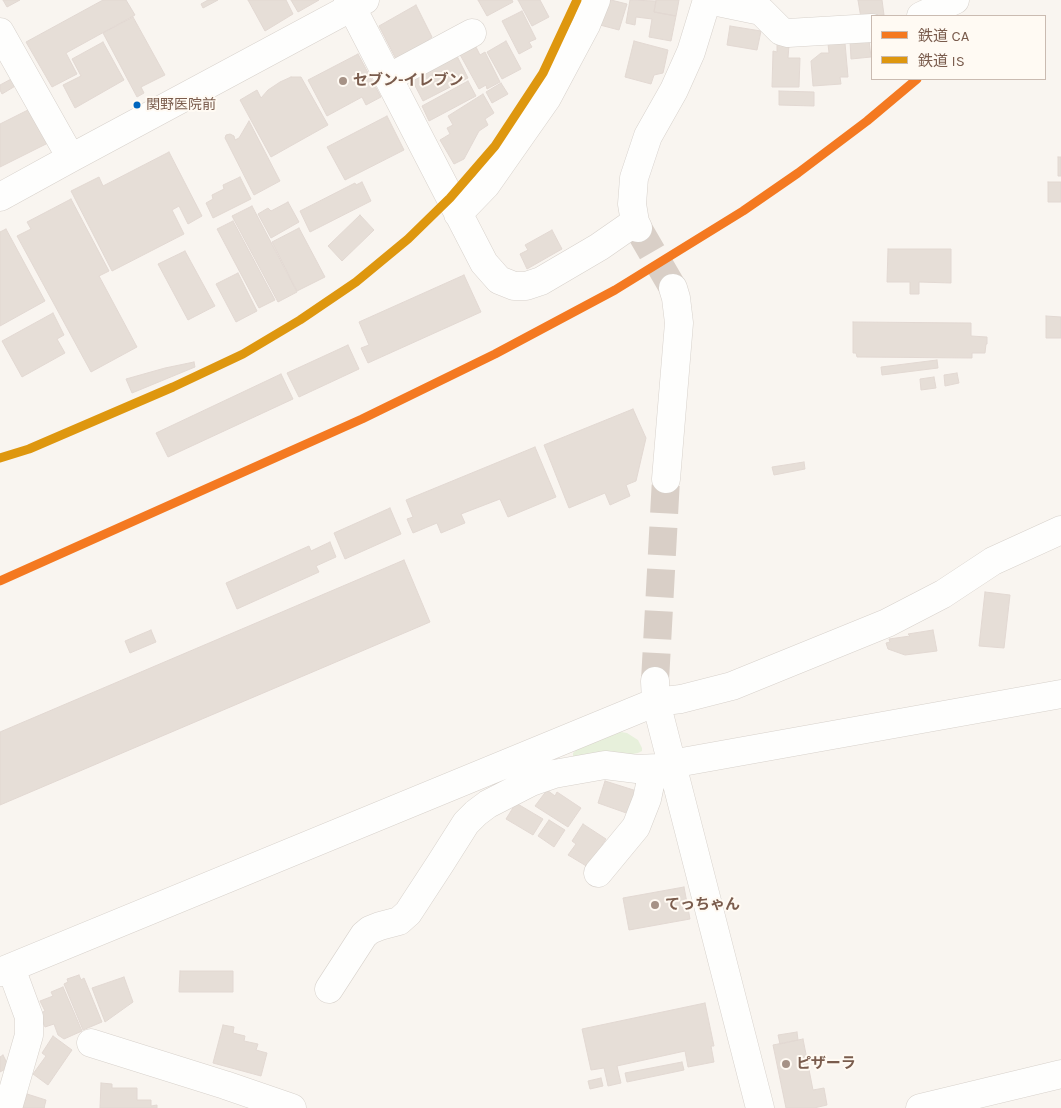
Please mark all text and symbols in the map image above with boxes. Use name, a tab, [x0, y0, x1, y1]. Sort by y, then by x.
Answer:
legend	[871, 15, 1046, 80]
text: 鉄道 CA	[918, 27, 969, 45]
text: 鉄道 IS	[918, 52, 965, 70]
place label: セブン-イレブン	[353, 72, 464, 90]
marker: セブン-イレブン	[337, 75, 349, 87]
place label: 関野医院前	[146, 97, 216, 113]
marker: 関野医院前	[132, 100, 142, 110]
place label: てっちゃん	[665, 896, 740, 914]
marker: てっちゃん	[649, 899, 661, 911]
place label: ピザーラ	[796, 1055, 856, 1073]
marker: ピザーラ	[780, 1058, 792, 1070]

